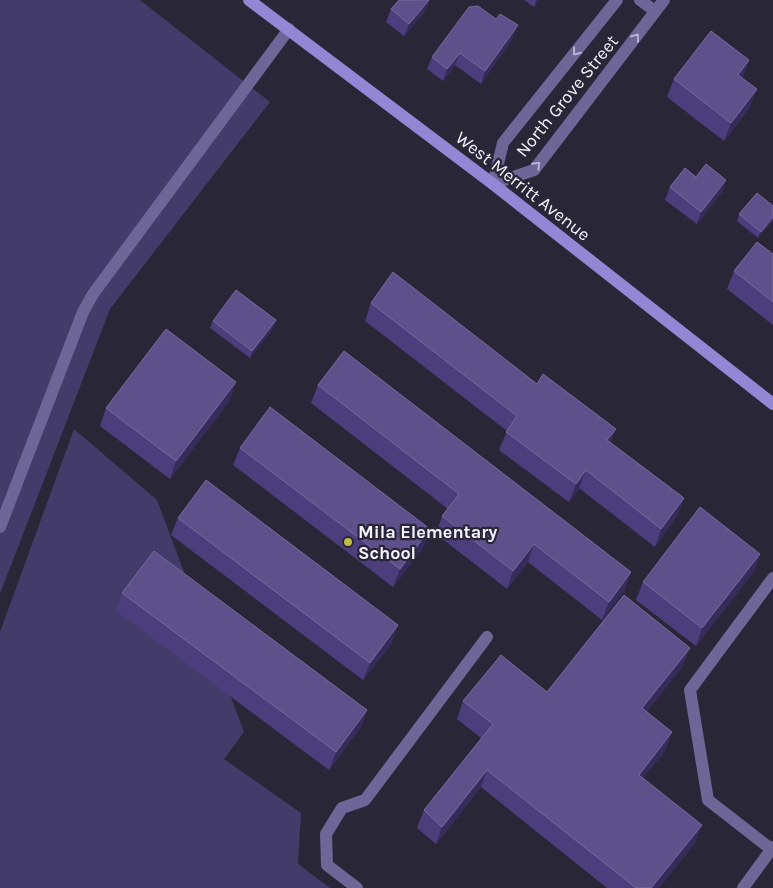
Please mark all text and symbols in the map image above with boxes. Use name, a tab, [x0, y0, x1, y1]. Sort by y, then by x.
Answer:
street label: North Grove Street	[511, 30, 623, 161]
one-way arrow	[630, 33, 639, 43]
one-way arrow	[574, 46, 582, 55]
street label: West Merritt Avenue	[451, 126, 595, 246]
one-way arrow	[531, 162, 540, 171]
place label: Mila Elementary School	[358, 521, 497, 564]
marker: Mila Elementary School	[342, 536, 354, 548]

